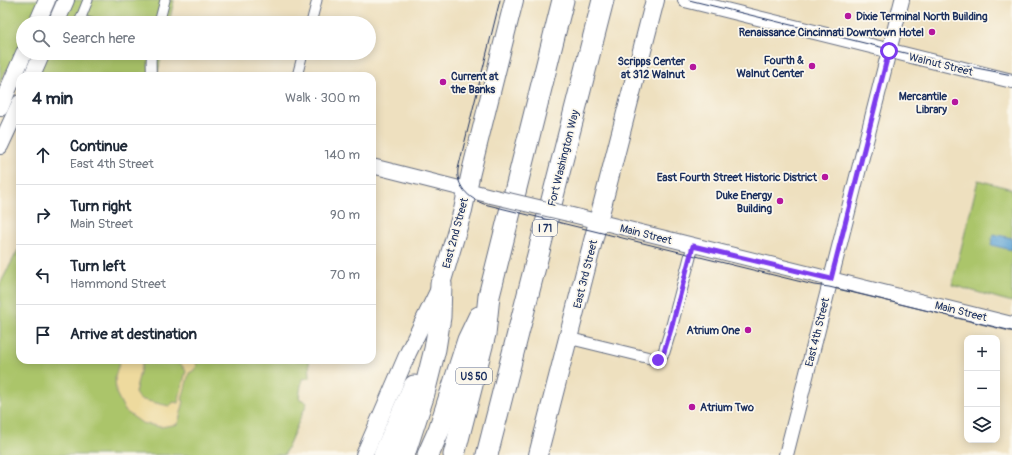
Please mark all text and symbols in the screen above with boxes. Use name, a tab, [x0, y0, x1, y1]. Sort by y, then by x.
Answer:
place label: Dixie Terminal North Building	[856, 10, 988, 23]
marker: Dixie Terminal North Building	[843, 11, 853, 21]
search box	[16, 16, 376, 60]
place label: Renaissance Cincinnati Downtown Hotel	[739, 26, 924, 39]
icon: search	[30, 27, 52, 49]
marker: Renaissance Cincinnati Downtown Hotel	[927, 27, 937, 37]
text: Search here	[62, 29, 135, 48]
route start	[880, 42, 898, 60]
street label: Walnut Street	[908, 50, 975, 79]
place label: Fourth & Walnut Center	[736, 54, 805, 80]
place label: Scripps Center at 312 Walnut	[618, 55, 686, 81]
marker: Fourth & Walnut Center	[807, 61, 817, 71]
marker: Scripps Center at 312 Walnut	[688, 62, 698, 72]
place label: Current at the Banks	[450, 70, 499, 96]
marker: Current at the Banks	[438, 77, 448, 87]
text: 4 min	[32, 88, 73, 109]
text: Walk · 300 m	[285, 90, 360, 106]
place label: Mercantile Library	[899, 90, 948, 116]
marker: Mercantile Library	[950, 97, 960, 107]
street label: Fort Washington Way	[545, 108, 582, 208]
text: Continue	[70, 137, 128, 156]
icon: ahead	[32, 144, 54, 166]
text: 140 m	[324, 147, 360, 163]
text: East 4th Street	[70, 156, 154, 172]
place label: East Fourth Street Historic District	[657, 171, 818, 184]
marker: East Fourth Street Historic District	[820, 172, 830, 182]
place label: Duke Energy Building	[716, 189, 772, 215]
street label: East 2nd Street	[440, 196, 471, 270]
marker: Duke Energy Building	[775, 196, 785, 206]
text: Turn right	[70, 197, 131, 216]
icon: right	[32, 204, 54, 226]
text: 90 m	[330, 207, 360, 223]
text: Main Street	[70, 216, 133, 232]
road number: I 71	[533, 220, 557, 236]
street label: Main Street	[618, 222, 674, 247]
street label: East 3rd Street	[571, 238, 600, 310]
text: Turn left	[70, 257, 126, 276]
icon: left	[32, 264, 54, 286]
text: 70 m	[330, 267, 360, 283]
text: Hammond Street	[70, 276, 166, 292]
street label: East 4th Street	[803, 296, 832, 368]
street label: Main Street	[933, 299, 989, 324]
icon: arrive	[32, 324, 54, 346]
place label: Atrium One	[687, 324, 741, 337]
text: Arrive at destination	[70, 325, 197, 344]
marker: Atrium One	[743, 325, 753, 335]
map controls	[964, 335, 1000, 443]
button: +	[964, 335, 1000, 371]
route end	[649, 351, 667, 369]
road number: US 50	[456, 368, 492, 384]
button: −	[964, 371, 1000, 407]
place label: Atrium Two	[700, 401, 754, 414]
marker: Atrium Two	[687, 402, 697, 412]
button: layers	[964, 407, 1000, 443]

